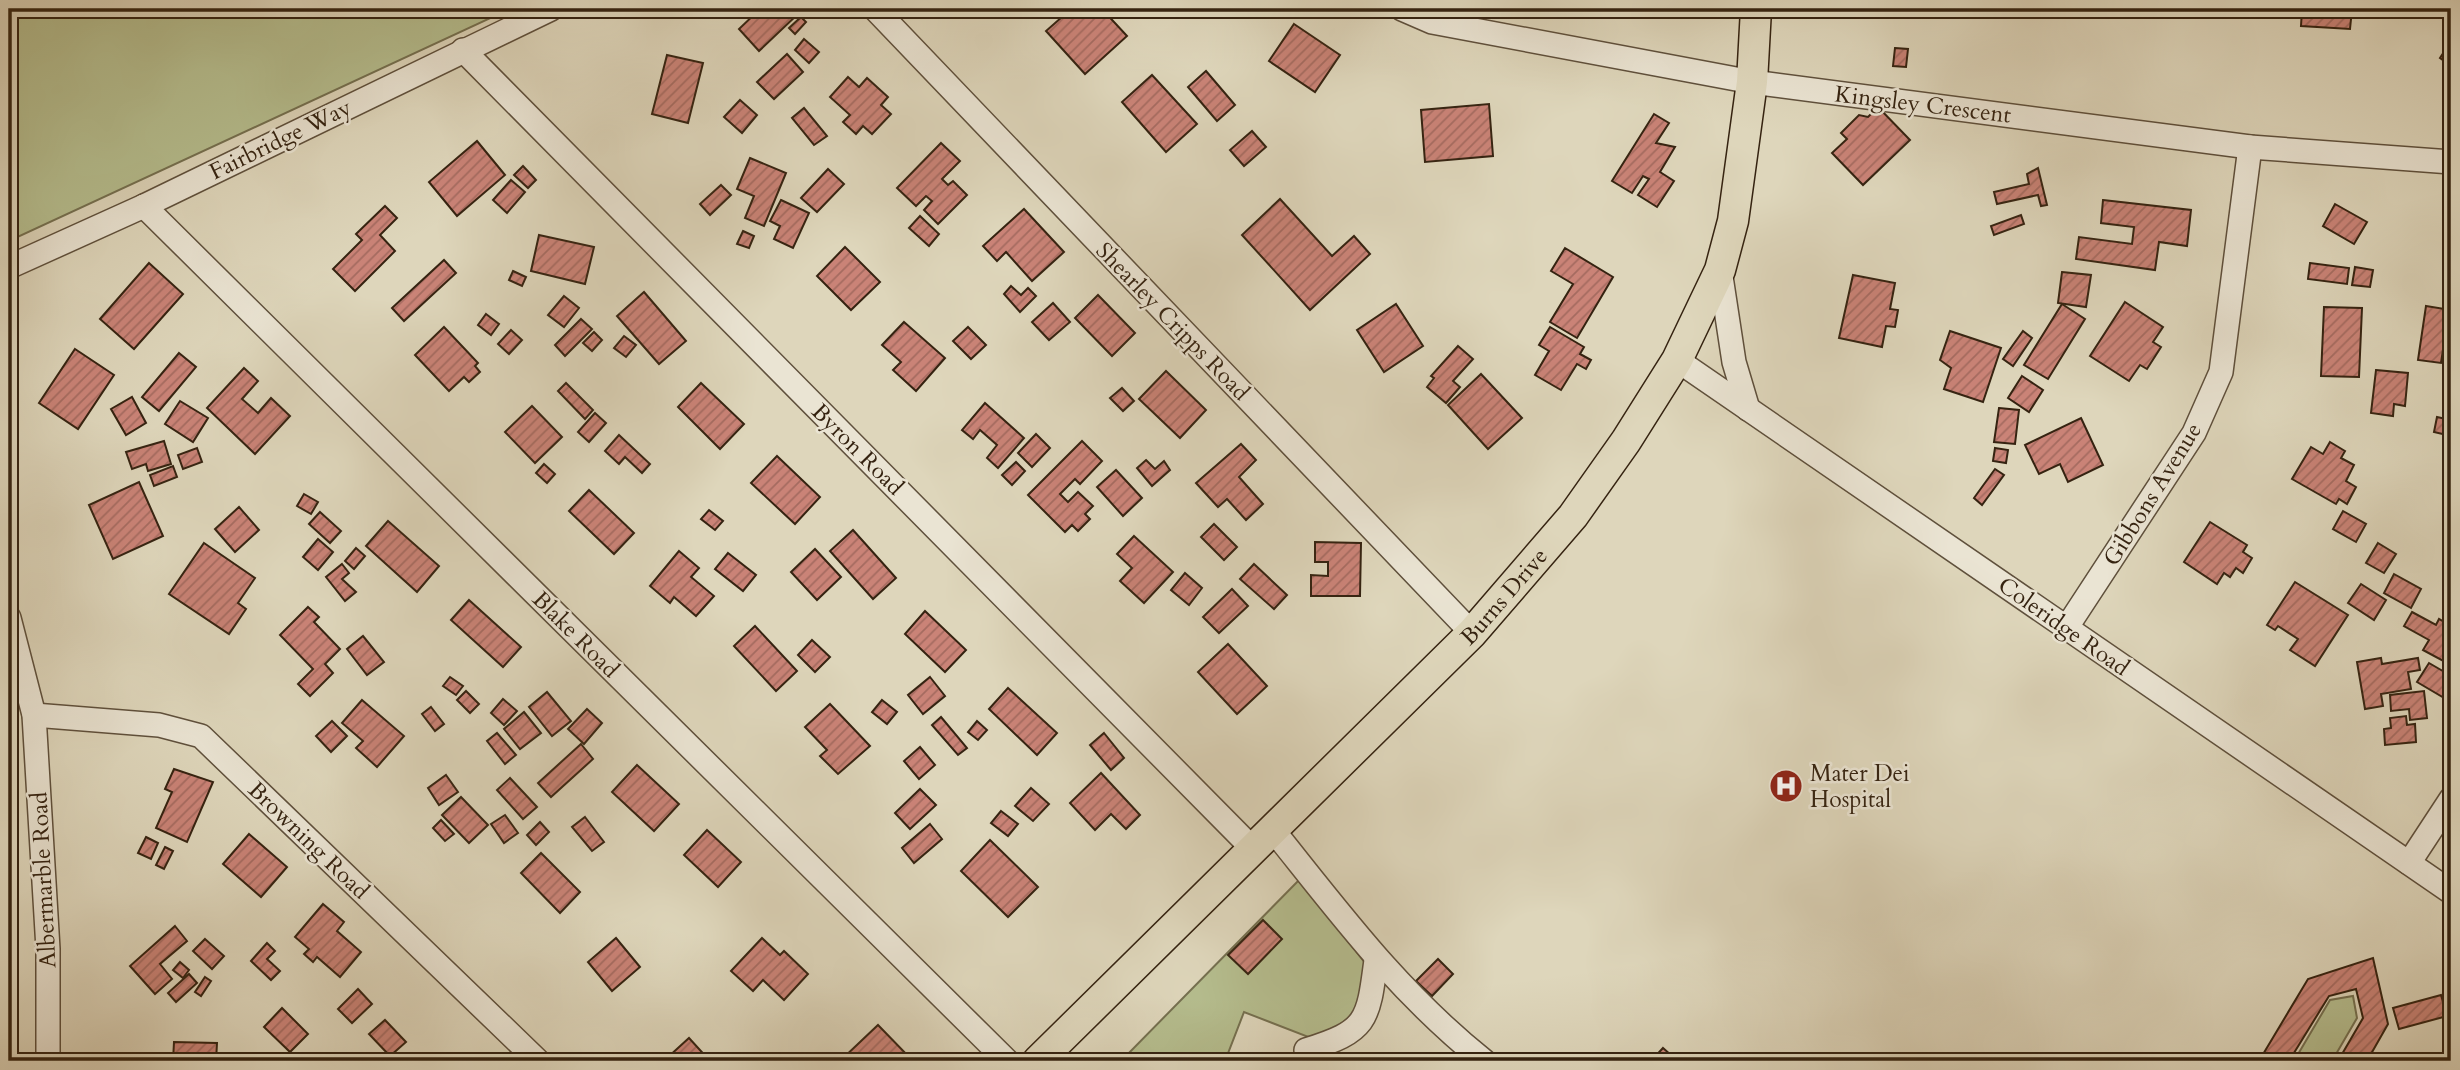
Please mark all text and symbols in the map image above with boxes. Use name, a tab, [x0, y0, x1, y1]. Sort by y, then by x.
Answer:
street label: Kingsley Crescent	[1833, 78, 2013, 131]
street label: Fairbridge Way	[204, 92, 356, 187]
street label: Shearley Cripps Road	[1089, 235, 1257, 408]
street label: Byron Road	[805, 397, 911, 503]
street label: Gibbons Avenue	[2096, 417, 2209, 572]
street label: Burns Drive	[1454, 541, 1555, 652]
street label: Coleridge Road	[1992, 570, 2136, 684]
street label: Blake Road	[525, 584, 626, 685]
place label: Mater Dei Hospital	[1810, 758, 1909, 815]
hospital icon: Mater Dei Hospital	[1767, 767, 1805, 805]
street label: Browning Road	[241, 775, 376, 907]
street label: Albermarble Road	[23, 790, 64, 969]

